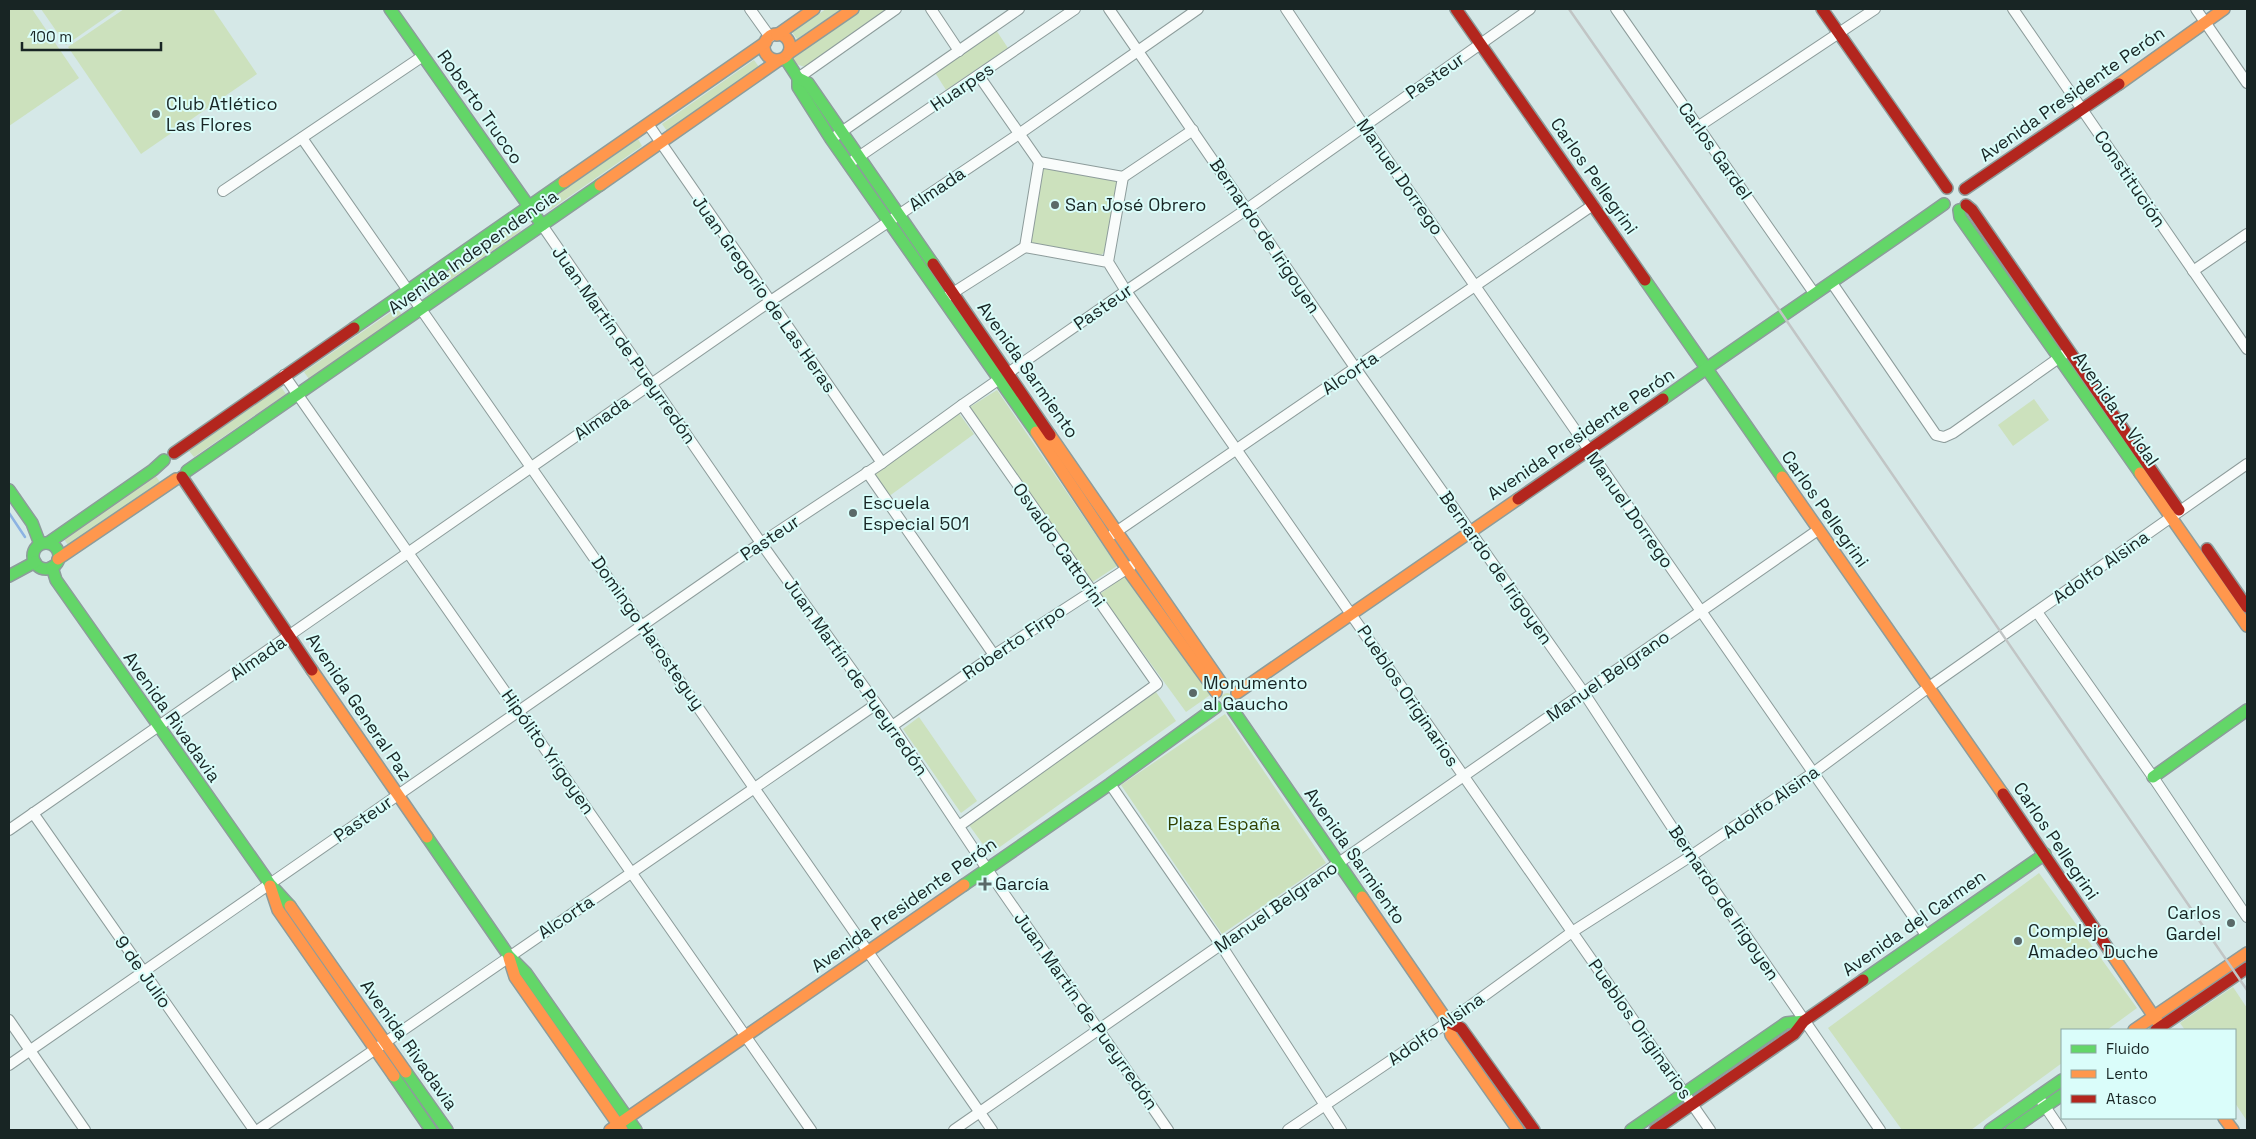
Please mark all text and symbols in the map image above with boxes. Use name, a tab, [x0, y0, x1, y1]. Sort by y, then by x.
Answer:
scale bar	[22, 20, 161, 52]
street label: Avenida Presidente Perón	[1975, 21, 2169, 166]
text: 100 m	[30, 27, 72, 46]
street label: Roberto Trucco	[432, 45, 528, 168]
street label: Pasteur	[1401, 47, 1469, 104]
street label: Huarpes	[926, 57, 998, 116]
place label: Club Atlético Las Flores	[166, 92, 278, 136]
street label: Carlos Gardel	[1673, 98, 1757, 204]
marker: Club Atlético Las Flores	[150, 108, 162, 120]
street label: Carlos Pellegrini	[1546, 113, 1643, 239]
street label: Manuel Dorrego	[1352, 114, 1449, 239]
street label: Constitución	[2089, 126, 2171, 232]
street label: Bernardo de Irigoyen	[1205, 154, 1326, 318]
street label: Almada	[904, 161, 969, 216]
street label: Avenida Independencia	[383, 184, 562, 319]
street label: Juan Gregorio de Las Heras	[687, 191, 841, 397]
place label: San José Obrero	[1065, 193, 1207, 216]
marker: San José Obrero	[1049, 199, 1061, 211]
street label: Juan Martín de Pueyrredón	[547, 241, 702, 448]
street label: Pasteur	[1069, 278, 1137, 335]
street label: Avenida Sarmiento	[973, 297, 1084, 442]
street label: Alcorta	[1317, 345, 1382, 400]
street label: Avenida A. Vidal	[2068, 347, 2164, 470]
street label: Avenida Presidente Perón	[1483, 362, 1679, 505]
street label: Almada	[569, 390, 634, 445]
street label: Carlos Pellegrini	[1777, 446, 1874, 572]
street label: Manuel Dorrego	[1582, 447, 1679, 572]
street label: Osvaldo Cattorini	[1008, 478, 1111, 611]
street label: Bernardo de Irigoyen	[1435, 486, 1558, 649]
place label: Escuela Especial 501	[863, 491, 969, 535]
marker: Escuela Especial 501	[847, 507, 859, 519]
street label: Pasteur	[736, 509, 804, 566]
street label: Adolfo Alsina	[2048, 525, 2153, 608]
street label: Domingo Harosteguy	[587, 551, 710, 714]
street label: Juan Martín de Pueyrredón	[779, 573, 934, 780]
street label: Roberto Firpo	[958, 599, 1069, 684]
street label: Pueblos Originarios	[1352, 620, 1464, 771]
street label: Manuel Belgrano	[1542, 625, 1674, 727]
street label: Avenida General Paz	[301, 628, 417, 785]
street label: Almada	[225, 630, 290, 685]
street label: Avenida Rivadavia	[119, 647, 226, 786]
place label: Monumento al Gaucho	[1203, 671, 1308, 715]
street label: Hipólito Yrigoyen	[497, 685, 600, 819]
marker: Monumento al Gaucho	[1187, 687, 1199, 699]
street label: Adolfo Alsina	[1718, 760, 1823, 843]
street label: Carlos Pellegrini	[2009, 777, 2104, 904]
street label: Avenida Sarmiento	[1300, 783, 1411, 928]
street label: Pasteur	[329, 790, 397, 847]
park label: Plaza España	[1168, 812, 1280, 835]
street label: Bernardo de Irigoyen	[1664, 821, 1785, 985]
street label: Avenida Presidente Perón	[807, 832, 1001, 977]
street label: Manuel Belgrano	[1210, 856, 1342, 958]
street label: Avenida del Carmen	[1837, 864, 1990, 981]
place label: García	[995, 872, 1049, 895]
marker: García	[979, 878, 991, 890]
street label: Alcorta	[533, 889, 598, 944]
place label: Carlos Gardel	[2166, 901, 2221, 945]
street label: Juan Martín de Pueyrredón	[1009, 907, 1164, 1114]
marker: Carlos Gardel	[2225, 917, 2237, 929]
place label: Complejo Amadeo Duche	[2028, 919, 2158, 963]
street label: 9 de Julio	[110, 931, 177, 1013]
marker: Complejo Amadeo Duche	[2012, 935, 2024, 947]
street label: Pueblos Originarios	[1583, 954, 1697, 1103]
street label: Avenida Rivadavia	[356, 975, 463, 1114]
street label: Adolfo Alsina	[1383, 987, 1488, 1070]
legend	[2061, 1029, 2236, 1119]
text: Fluido	[2106, 1039, 2150, 1058]
text: Lento	[2106, 1064, 2148, 1083]
text: Atasco	[2106, 1089, 2157, 1108]

